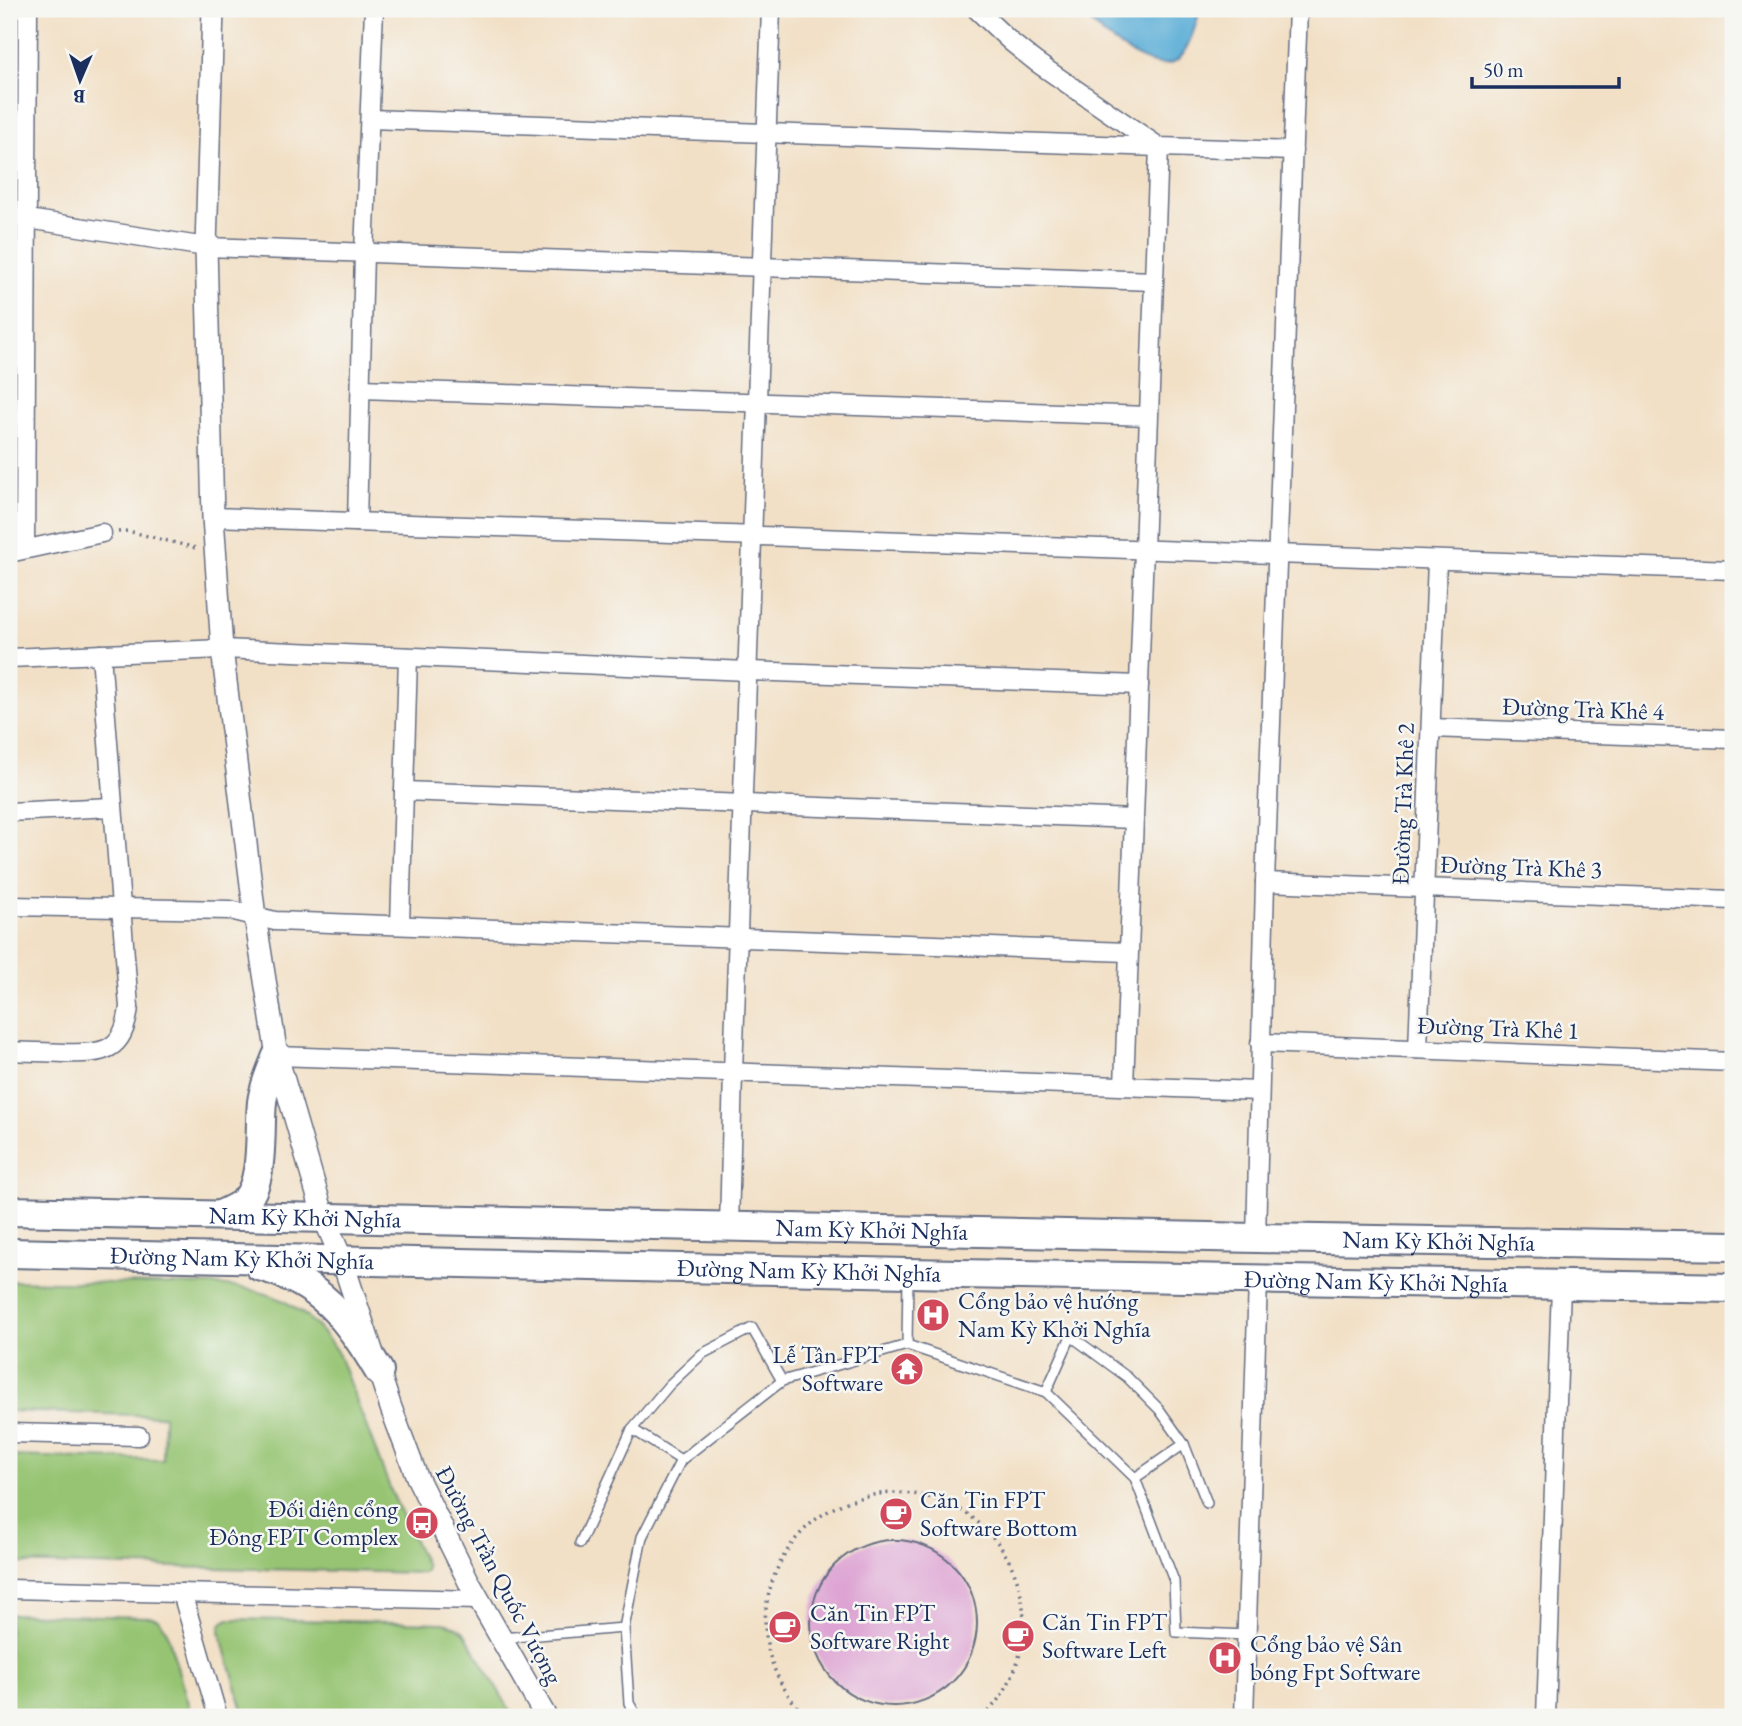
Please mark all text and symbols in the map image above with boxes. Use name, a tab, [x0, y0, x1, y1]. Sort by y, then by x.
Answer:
north arrow	[46, 46, 116, 116]
scale bar	[1472, 46, 1620, 90]
text: 50 m	[1483, 56, 1524, 83]
text: B	[73, 84, 86, 109]
street label: Đường Trà Khê 4	[1501, 690, 1665, 727]
street label: Đường Trà Khê 2	[1384, 722, 1421, 886]
street label: Đường Trà Khê 3	[1439, 848, 1603, 885]
street label: Đường Trà Khê 1	[1416, 1009, 1580, 1046]
street label: Nam Kỳ Khởi Nghĩa	[208, 1199, 402, 1234]
street label: Nam Kỳ Khởi Nghĩa	[775, 1212, 969, 1247]
street label: Nam Kỳ Khởi Nghĩa	[1342, 1223, 1536, 1258]
street label: Đường Nam Kỳ Khởi Nghĩa	[109, 1239, 375, 1276]
street label: Đường Nam Kỳ Khởi Nghĩa	[676, 1252, 942, 1289]
street label: Đường Nam Kỳ Khởi Nghĩa	[1243, 1263, 1509, 1299]
place label: Cổng bảo vệ hướng Nam Kỳ Khởi Nghĩa	[958, 1285, 1151, 1344]
hospital icon: Cổng bảo vệ hướng Nam Kỳ Khởi Nghĩa	[914, 1296, 952, 1334]
place label: Lễ Tân FPT Software	[773, 1339, 884, 1398]
temple icon: Lễ Tân FPT Software	[888, 1350, 926, 1388]
street label: Đường Trần Quốc Vượng	[429, 1460, 570, 1690]
place label: Căn Tin FPT Software Bottom	[920, 1484, 1078, 1543]
place label: Đối diện cổng Đông FPT Complex	[209, 1493, 399, 1552]
cafe icon: Căn Tin FPT Software Bottom	[877, 1495, 915, 1533]
bus stop icon: Đối diện cổng Đông FPT Complex	[403, 1504, 441, 1542]
place label: Căn Tin FPT Software Right	[810, 1597, 950, 1656]
place label: Căn Tin FPT Software Left	[1042, 1606, 1168, 1665]
cafe icon: Căn Tin FPT Software Right	[766, 1608, 804, 1646]
cafe icon: Căn Tin FPT Software Left	[999, 1617, 1037, 1655]
place label: Cổng bảo vệ Sân bóng Fpt Software	[1250, 1628, 1420, 1687]
hospital icon: Cổng bảo vệ Sân bóng Fpt Software	[1206, 1639, 1244, 1677]

